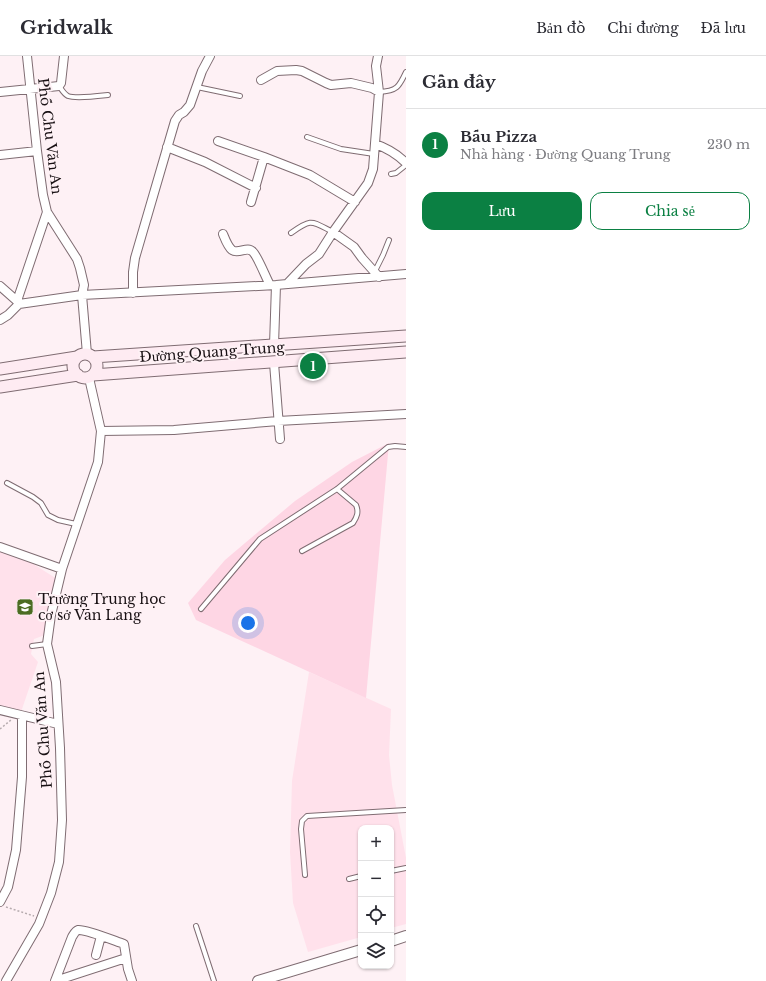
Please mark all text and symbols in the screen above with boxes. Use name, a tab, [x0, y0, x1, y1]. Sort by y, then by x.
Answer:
text: Gridwalk	[20, 16, 113, 39]
text: Bản đồ	[536, 19, 585, 37]
text: Chỉ đường	[607, 19, 679, 37]
text: Đã lưu	[701, 19, 746, 37]
text: Gần đây	[422, 72, 496, 93]
street label: Phố Chu Văn An	[34, 77, 66, 196]
text: Bấu Pizza	[460, 127, 537, 146]
text: 1	[432, 136, 438, 153]
text: 230 m	[707, 136, 750, 153]
text: Nhà hàng · Đường Quang Trung	[460, 146, 670, 163]
button: Lưu	[422, 192, 582, 230]
button: Chia sẻ	[590, 192, 750, 230]
street label: Đường Quang Trung	[139, 338, 286, 366]
pin: 1	[300, 351, 326, 381]
place label: Trường Trung học cơ sở Văn Lang	[38, 590, 166, 624]
school or university icon: Trường Trung học cơ sở Văn Lang	[15, 597, 35, 617]
your location	[238, 613, 258, 633]
street label: Phố Chu Văn An	[30, 671, 56, 789]
map controls	[358, 825, 394, 969]
button: +	[358, 825, 394, 861]
button: −	[358, 861, 394, 897]
button: locate	[358, 897, 394, 933]
button: layers	[358, 933, 394, 969]

